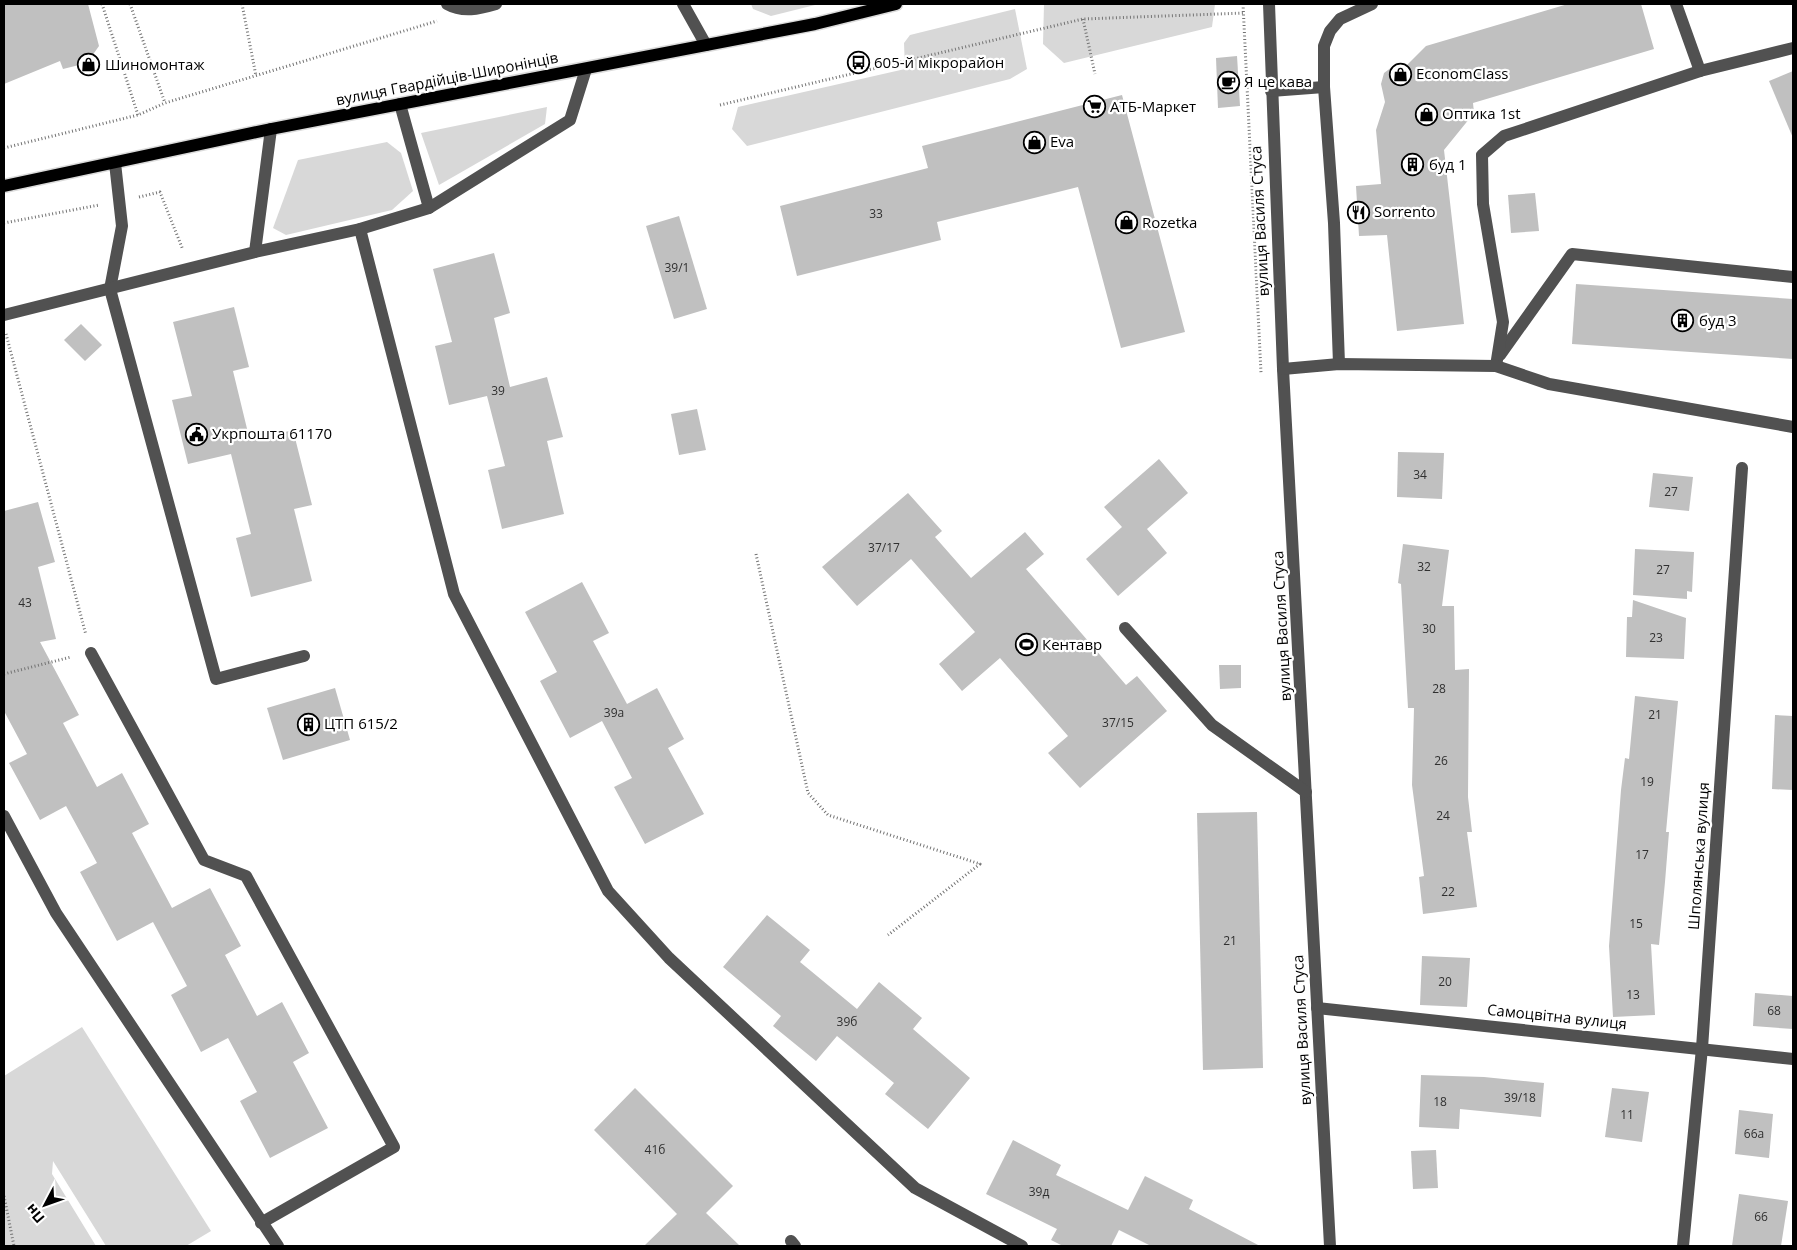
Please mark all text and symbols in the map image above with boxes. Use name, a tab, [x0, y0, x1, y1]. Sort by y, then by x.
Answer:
street label: вулиця Гвардійців-Широнінців	[334, 47, 560, 109]
bus stop icon: 605-й мікрорайон	[846, 51, 870, 75]
place label: 605-й мікрорайон	[874, 52, 1004, 72]
shop icon: Шиномонтаж	[77, 53, 101, 77]
place label: Шиномонтаж	[105, 54, 204, 74]
shop icon: EconomClass	[1388, 62, 1412, 86]
place label: EconomClass	[1416, 63, 1509, 83]
cafe icon: Я це кава	[1216, 70, 1240, 94]
place label: Я це кава	[1244, 71, 1312, 91]
supermarket icon: АТБ-Маркет	[1082, 95, 1106, 119]
place label: АТБ-Маркет	[1110, 96, 1196, 116]
shop icon: Оптика 1st	[1414, 102, 1438, 126]
place label: Оптика 1st	[1442, 103, 1521, 123]
shop icon: Eva	[1022, 130, 1046, 154]
place label: Eva	[1050, 131, 1074, 151]
street label: вулиця Василя Стуса	[1245, 145, 1273, 297]
building icon: буд 1	[1401, 153, 1425, 177]
place label: буд 1	[1429, 154, 1467, 174]
restaurant icon: Sorrento	[1346, 200, 1370, 224]
place label: Sorrento	[1374, 201, 1436, 221]
house number: 33	[869, 205, 883, 222]
shop icon: Rozetka	[1114, 211, 1138, 235]
place label: Rozetka	[1142, 212, 1197, 232]
house number: 39/1	[665, 259, 689, 276]
building icon: буд 3	[1671, 309, 1695, 333]
place label: буд 3	[1699, 310, 1737, 330]
house number: 39	[491, 382, 505, 399]
public building icon: Укрпошта 61170	[184, 422, 208, 446]
place label: Укрпошта 61170	[212, 423, 332, 443]
house number: 34	[1413, 466, 1427, 483]
house number: 27	[1664, 483, 1678, 500]
house number: 37/17	[868, 539, 900, 556]
street label: вулиця Василя Стуса	[1267, 550, 1295, 702]
house number: 32	[1417, 558, 1431, 575]
house number: 27	[1656, 561, 1670, 578]
house number: 43	[18, 594, 32, 611]
house number: 30	[1422, 620, 1436, 637]
house number: 23	[1649, 629, 1663, 646]
sports icon: Кентавр	[1014, 633, 1038, 657]
place label: Кентавр	[1042, 634, 1102, 654]
house number: 28	[1432, 680, 1446, 697]
house number: 39а	[604, 704, 624, 721]
house number: 21	[1648, 706, 1662, 723]
building icon: ЦТП 615/2	[296, 712, 320, 736]
place label: ЦТП 615/2	[324, 713, 398, 733]
house number: 37/15	[1102, 714, 1134, 731]
house number: 26	[1434, 752, 1448, 769]
house number: 19	[1640, 773, 1654, 790]
street label: Шполянська вулиця	[1683, 781, 1713, 931]
house number: 24	[1436, 807, 1450, 824]
house number: 17	[1635, 846, 1649, 863]
house number: 22	[1441, 883, 1455, 900]
house number: 15	[1629, 915, 1643, 932]
house number: 21	[1223, 932, 1237, 949]
street label: вулиця Василя Стуса	[1287, 954, 1315, 1106]
house number: 20	[1438, 973, 1452, 990]
house number: 13	[1626, 986, 1640, 1003]
street label: Самоцвітна вулиця	[1486, 999, 1628, 1033]
house number: 68	[1767, 1002, 1781, 1019]
house number: 39б	[837, 1013, 857, 1030]
house number: 39/18	[1504, 1089, 1536, 1106]
house number: 18	[1433, 1093, 1447, 1110]
house number: 11	[1620, 1106, 1634, 1123]
house number: 66а	[1744, 1125, 1764, 1142]
house number: 41б	[645, 1141, 665, 1158]
north arrow	[20, 1180, 70, 1230]
house number: 39д	[1029, 1183, 1049, 1200]
text: Пн	[21, 1200, 48, 1228]
house number: 66	[1754, 1208, 1768, 1225]

